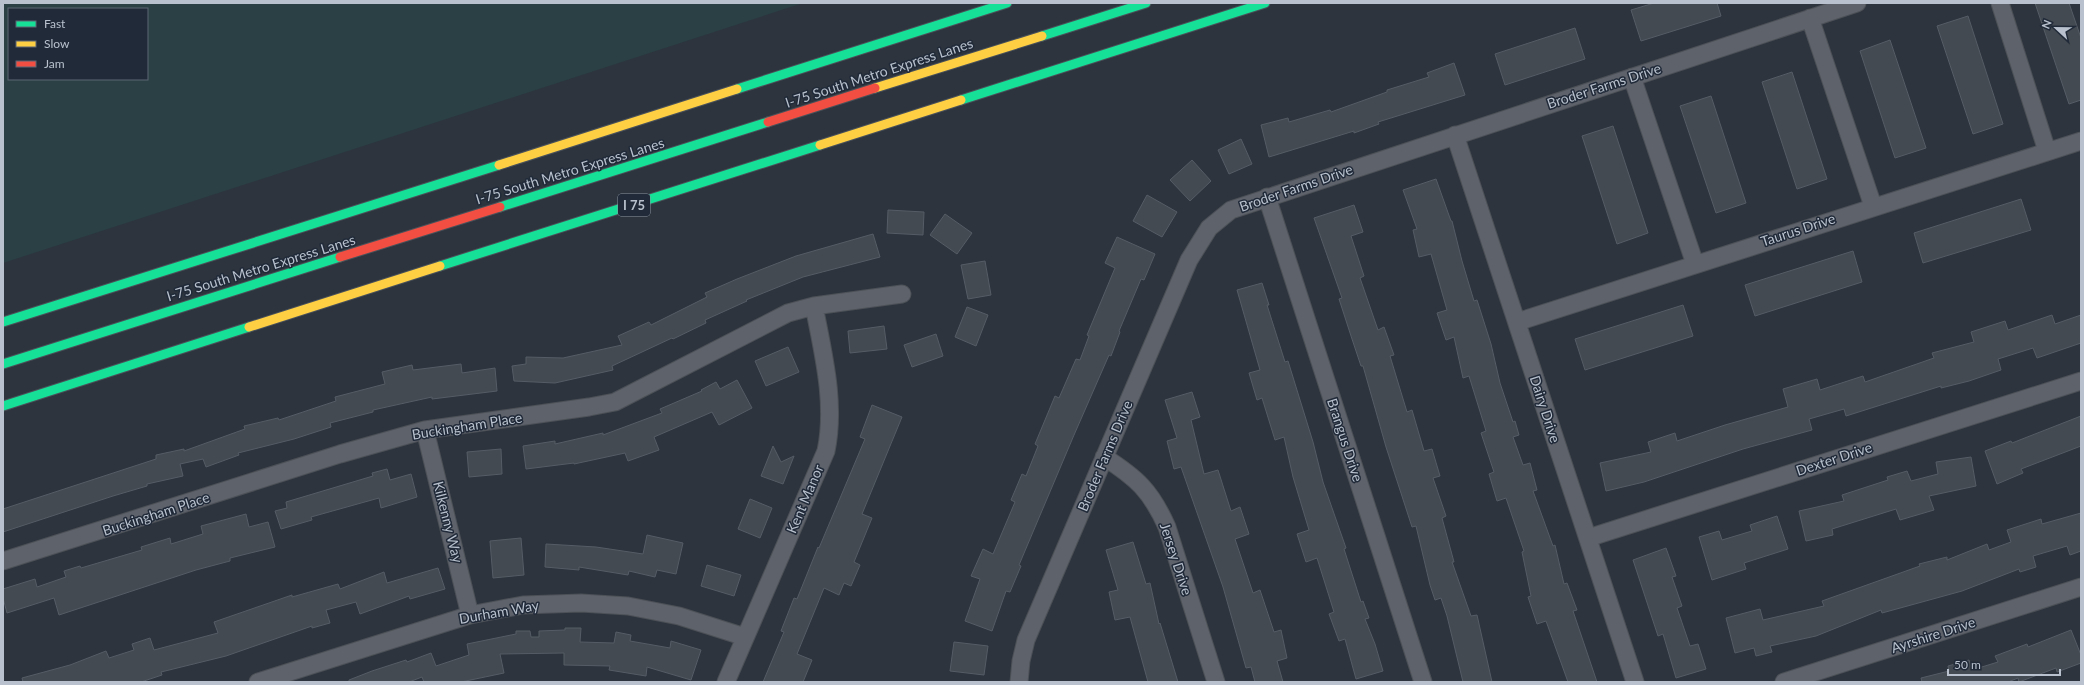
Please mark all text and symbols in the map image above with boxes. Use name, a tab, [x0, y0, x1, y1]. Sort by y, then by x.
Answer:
legend	[8, 8, 148, 80]
north arrow	[2036, 8, 2076, 48]
text: Fast	[44, 16, 66, 31]
text: N	[2039, 18, 2054, 30]
street label: I-75 South Metro Express Lanes	[783, 34, 975, 111]
text: Slow	[44, 36, 70, 51]
text: Jam	[44, 56, 65, 71]
street label: Broder Farms Drive	[1545, 59, 1663, 112]
street label: I-75 South Metro Express Lanes	[473, 134, 666, 207]
street label: Broder Farms Drive	[1237, 160, 1355, 215]
road number: I 75	[618, 194, 650, 216]
street label: Taurus Drive	[1758, 209, 1837, 250]
street label: I-75 South Metro Express Lanes	[164, 231, 357, 304]
street label: Dairy Drive	[1527, 373, 1564, 445]
street label: Brangus Drive	[1324, 396, 1367, 484]
street label: Broder Farms Drive	[1074, 398, 1136, 514]
street label: Buckingham Place	[411, 408, 523, 443]
street label: Dexter Drive	[1794, 438, 1874, 479]
street label: Kent Manor	[782, 462, 827, 536]
street label: Kilkenny Way	[430, 479, 467, 565]
street label: Buckingham Place	[100, 488, 211, 539]
street label: Jersey Drive	[1157, 520, 1196, 597]
street label: Durham Way	[458, 596, 541, 627]
street label: Ayrshire Drive	[1889, 613, 1977, 656]
scale bar	[1948, 651, 2060, 677]
text: 50 m	[1954, 657, 1981, 672]

